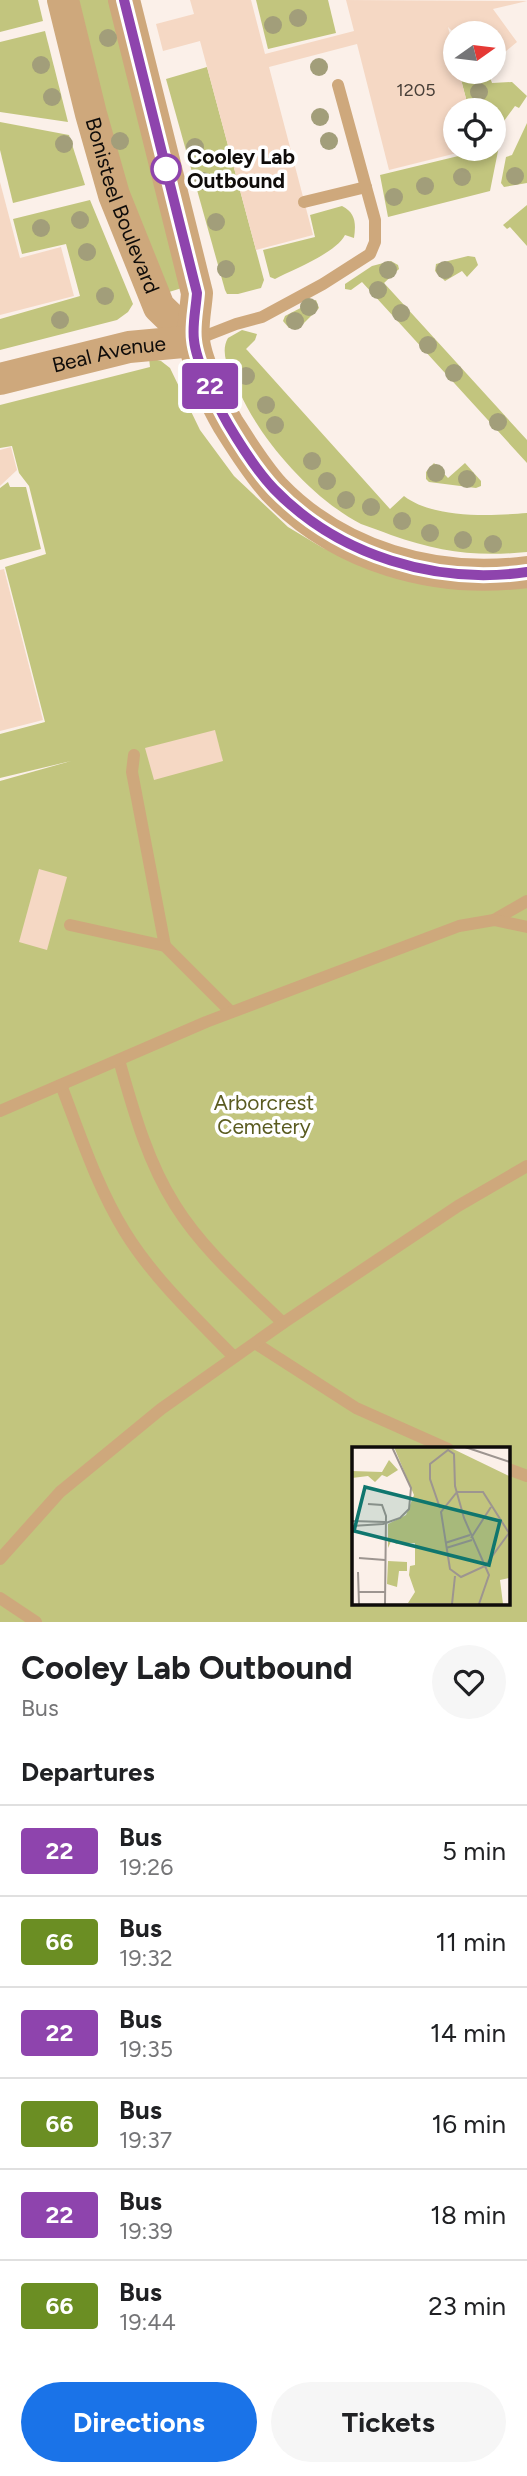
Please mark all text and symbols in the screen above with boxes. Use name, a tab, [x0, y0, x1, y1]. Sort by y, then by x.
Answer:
north arrow	[443, 21, 506, 84]
map controls	[443, 21, 506, 161]
house number: 1205	[396, 79, 436, 101]
button: locate	[443, 98, 506, 161]
street label: Bonisteel Boulevard	[81, 114, 165, 297]
place label: Cooley Lab Outbound	[187, 144, 295, 193]
marker: Cooley Lab Outbound	[151, 154, 181, 184]
street label: Beal Avenue	[49, 331, 167, 378]
line badge: 22	[178, 363, 242, 409]
text: 22	[196, 371, 224, 400]
park label: Arborcrest Cemetery	[214, 1090, 314, 1139]
inset map	[352, 1447, 510, 1604]
button: heart	[432, 1645, 506, 1719]
text: Cooley Lab Outbound	[21, 1648, 353, 1687]
text: Bus	[21, 1694, 59, 1722]
text: Departures	[21, 1756, 155, 1788]
text: Bus	[119, 1821, 162, 1853]
text: 5 min	[442, 1835, 506, 1867]
text: 22	[46, 1836, 73, 1865]
text: 19:26	[119, 1853, 173, 1881]
text: Bus	[119, 1912, 162, 1944]
text: 11 min	[435, 1926, 506, 1958]
text: 66	[46, 1927, 73, 1956]
text: 19:32	[119, 1944, 173, 1972]
text: Bus	[119, 2003, 162, 2035]
text: 14 min	[430, 2017, 506, 2049]
text: 22	[46, 2018, 73, 2047]
text: 19:35	[119, 2035, 173, 2063]
text: Bus	[119, 2094, 162, 2126]
text: 16 min	[431, 2108, 506, 2140]
text: 66	[46, 2109, 73, 2138]
text: 19:37	[119, 2126, 172, 2154]
text: Bus	[119, 2185, 162, 2217]
text: 18 min	[430, 2199, 506, 2231]
text: 22	[46, 2200, 73, 2229]
text: 19:39	[119, 2217, 173, 2245]
text: Bus	[119, 2276, 162, 2308]
text: 23 min	[428, 2290, 506, 2322]
text: 66	[46, 2291, 73, 2320]
text: 19:44	[119, 2308, 176, 2336]
button: Directions	[21, 2382, 257, 2462]
button: Tickets	[271, 2382, 506, 2462]

